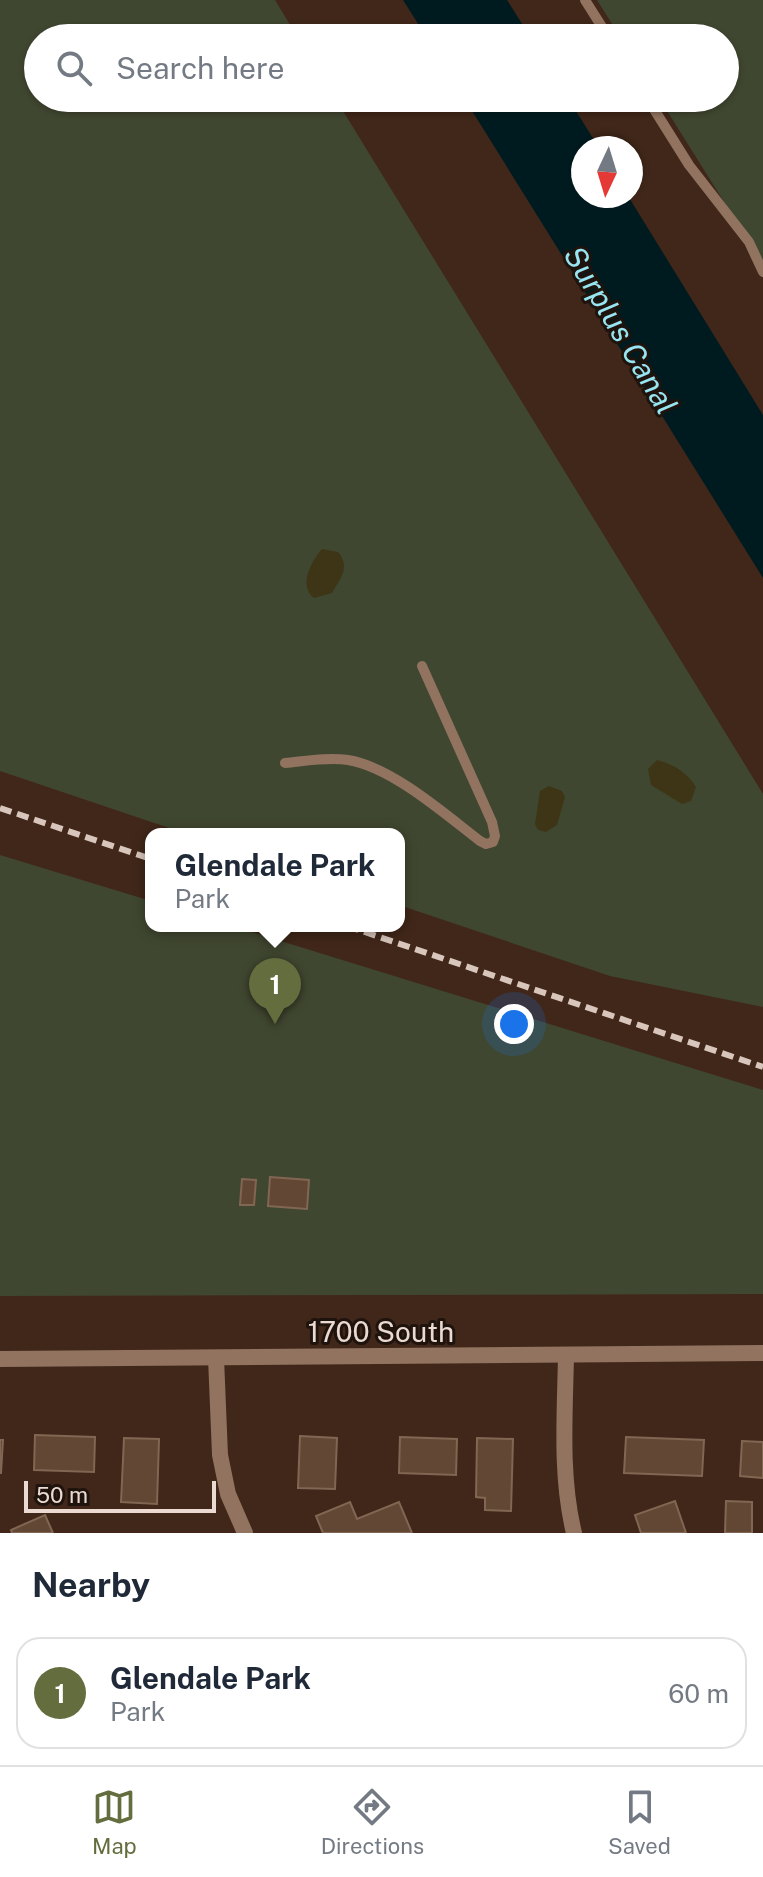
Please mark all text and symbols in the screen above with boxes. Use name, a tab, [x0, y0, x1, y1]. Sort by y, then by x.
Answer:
search box	[24, 24, 739, 112]
icon: search	[52, 46, 96, 90]
text: Search here	[116, 50, 284, 86]
north arrow	[571, 136, 643, 208]
water label: Surplus Canal	[557, 239, 685, 421]
popup	[145, 828, 405, 932]
text: Glendale Park	[175, 847, 375, 883]
text: Park	[175, 883, 230, 914]
pin: 1	[249, 958, 301, 1024]
your location	[494, 1004, 534, 1044]
street label: 1700 South	[308, 1315, 454, 1348]
scale bar	[24, 1477, 216, 1513]
text: 50 m	[36, 1482, 88, 1508]
text: Nearby	[32, 1565, 150, 1605]
text: Glendale Park	[110, 1660, 311, 1696]
text: 1	[54, 1678, 66, 1709]
text: 60 m	[668, 1678, 729, 1709]
text: Park	[110, 1696, 165, 1727]
tab: Map	[92, 1785, 137, 1859]
tab: Directions	[321, 1785, 424, 1859]
tab: Saved	[608, 1785, 671, 1859]

